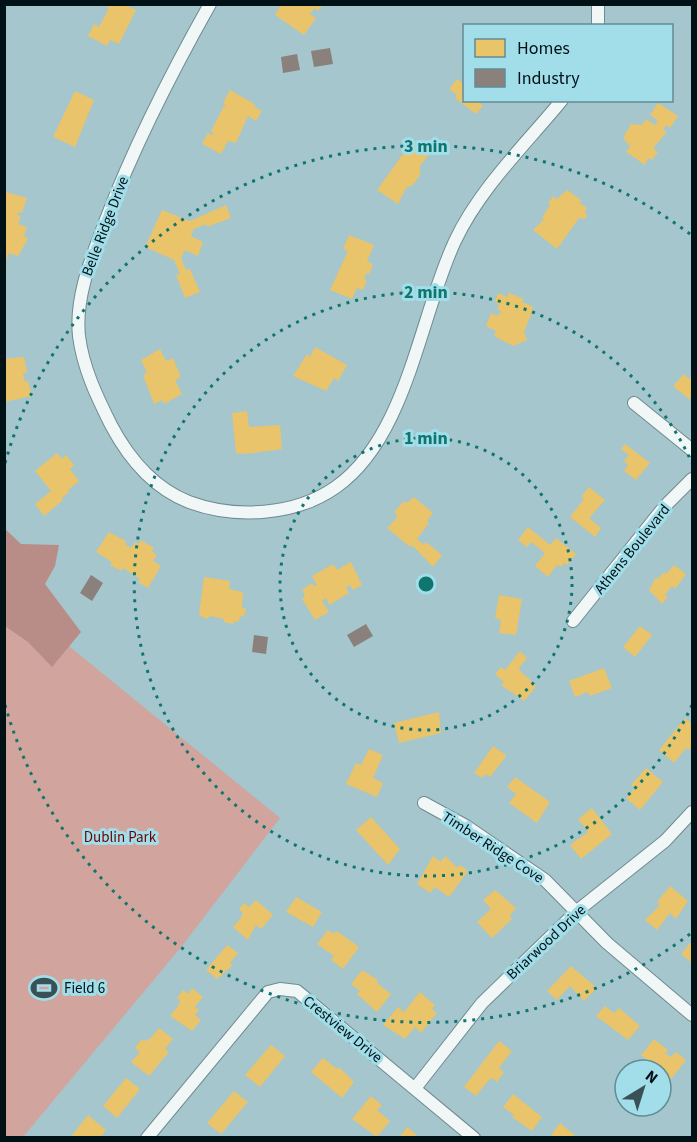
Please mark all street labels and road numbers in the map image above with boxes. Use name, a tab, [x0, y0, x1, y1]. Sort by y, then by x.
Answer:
street label: Belle Ridge Drive	[77, 173, 134, 279]
street label: Athens Boulevard	[590, 500, 675, 599]
street label: Timber Ridge Cove	[438, 807, 548, 888]
street label: Briarwood Drive	[502, 900, 591, 985]
street label: Crestview Drive	[299, 991, 387, 1068]

